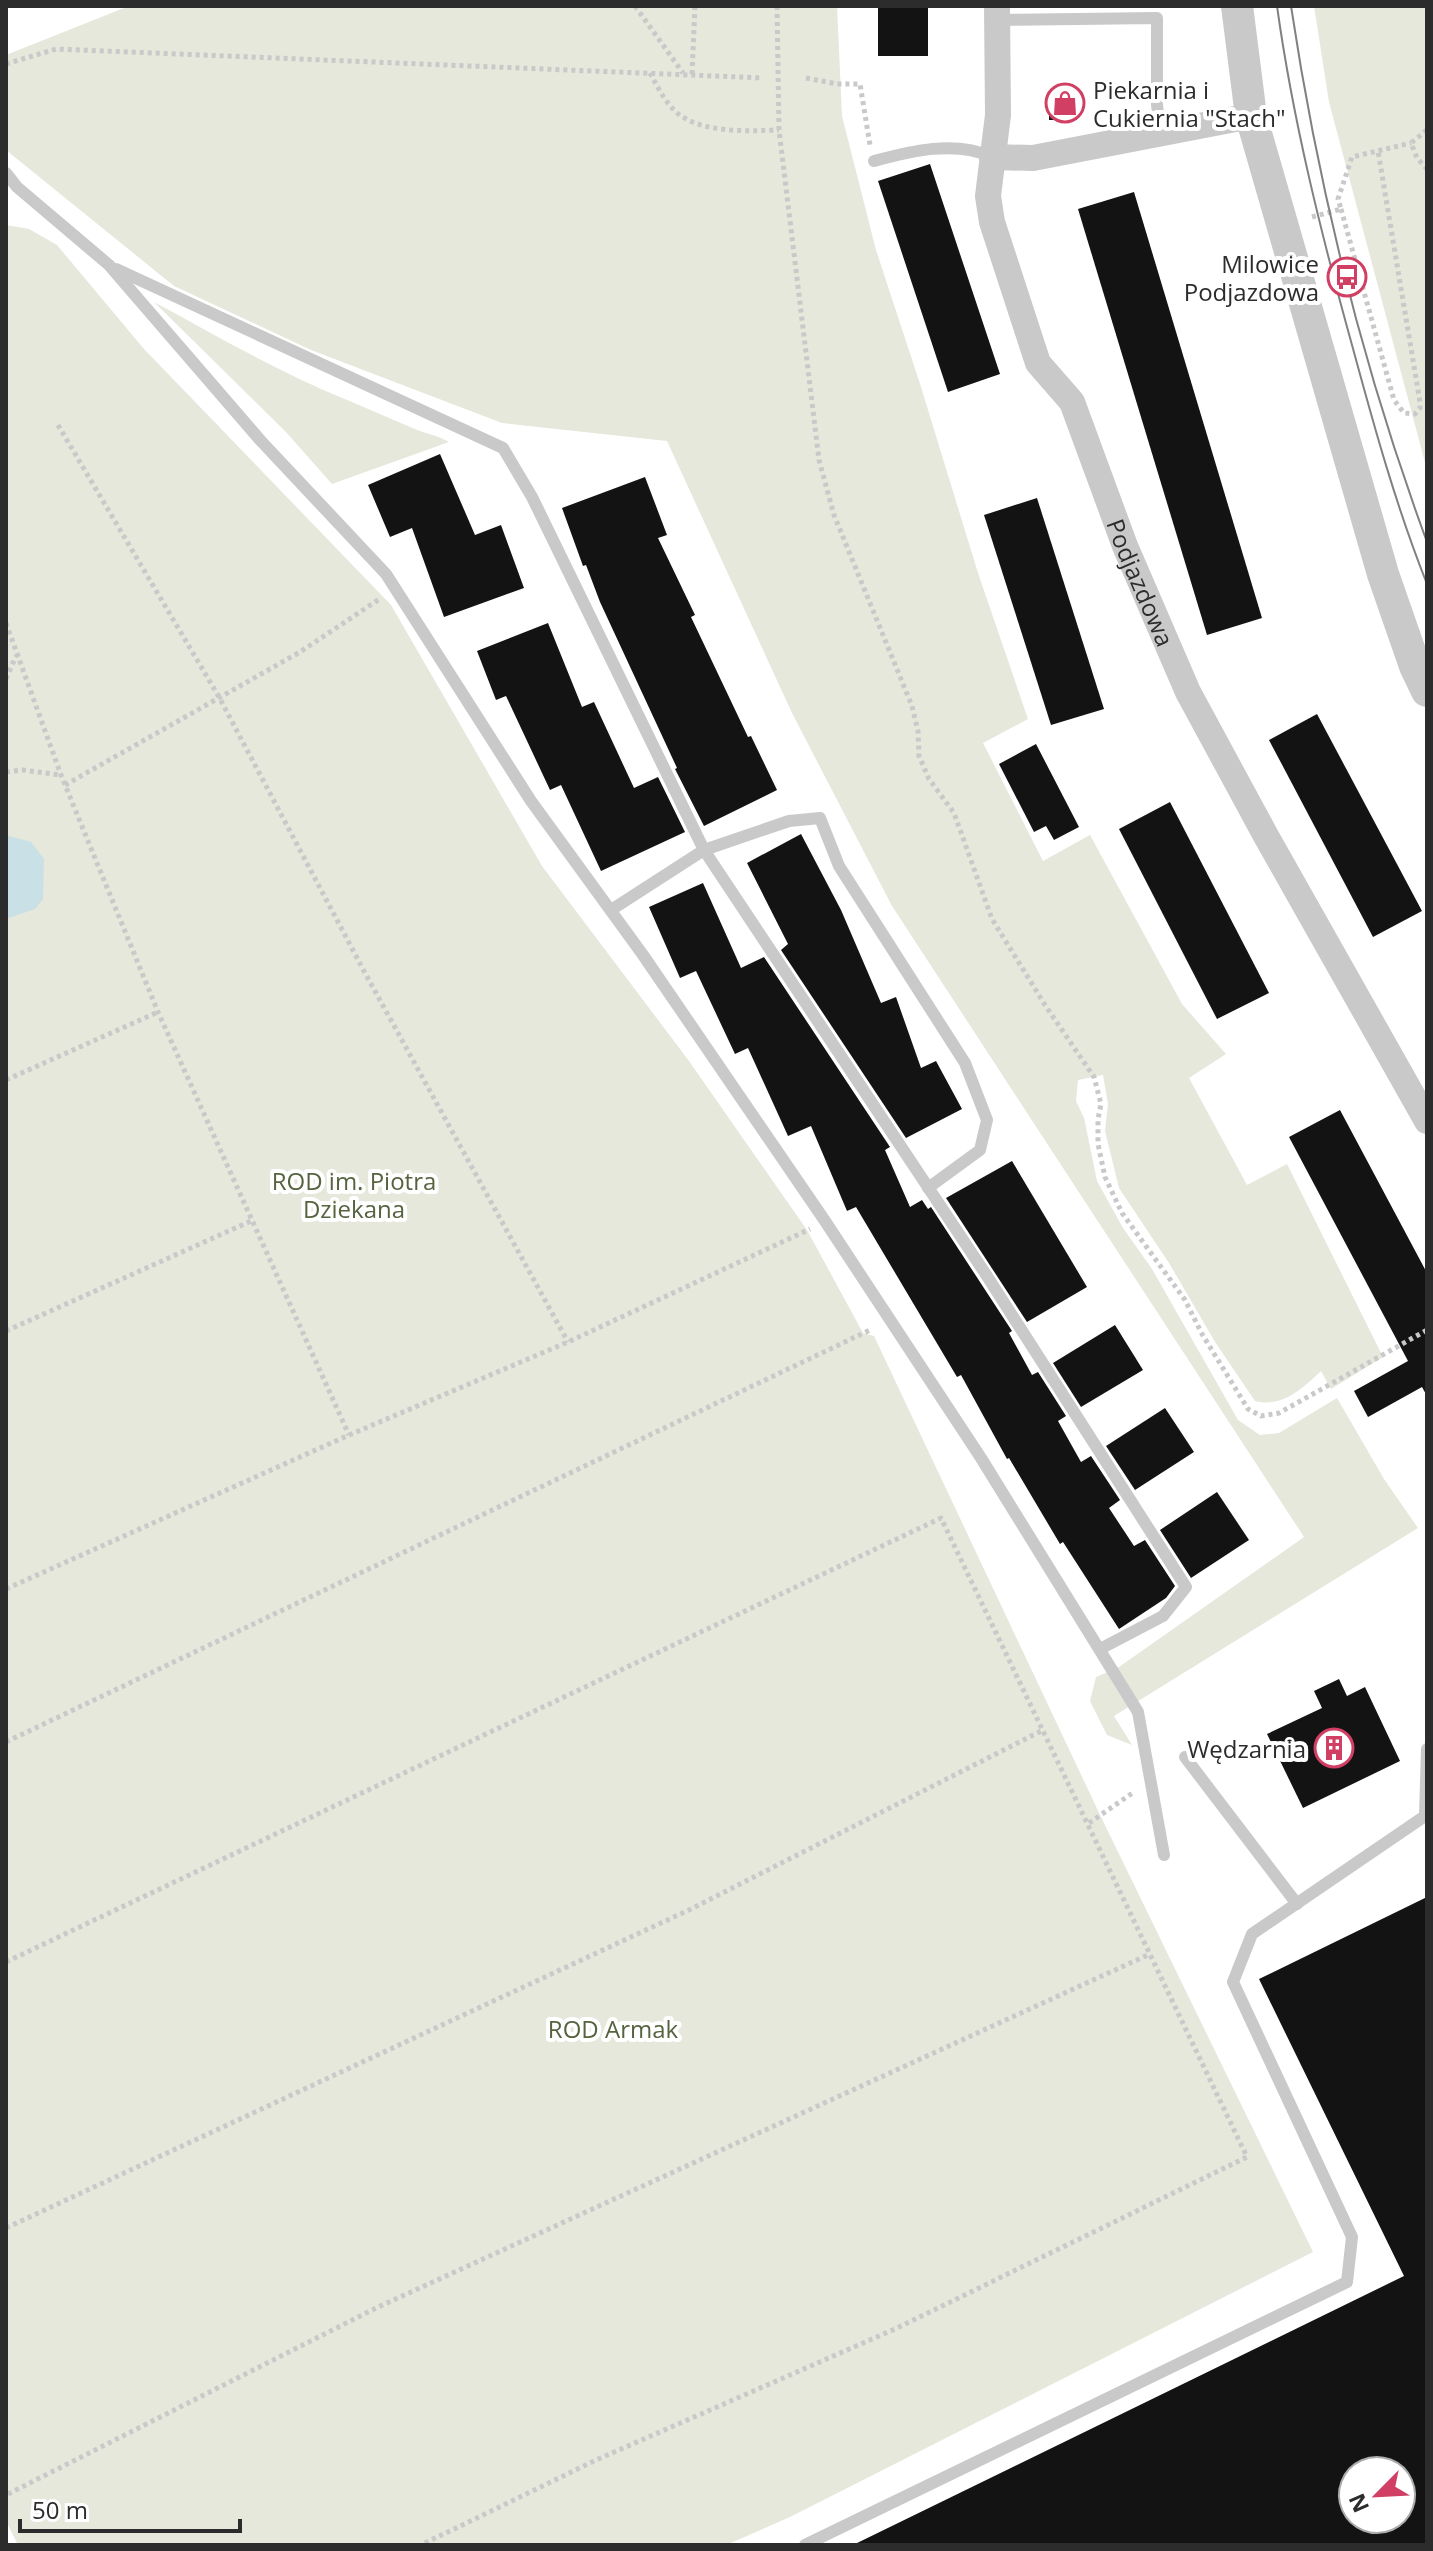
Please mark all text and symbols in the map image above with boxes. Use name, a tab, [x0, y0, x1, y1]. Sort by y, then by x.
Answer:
place label: Piekarnia i Cukiernia "Stach"	[1093, 73, 1286, 134]
shop icon: Piekarnia i Cukiernia "Stach"	[1044, 82, 1086, 124]
place label: Milowice Podjazdowa	[1184, 247, 1319, 308]
bus stop icon: Milowice Podjazdowa	[1326, 256, 1368, 298]
street label: Podjazdowa	[1100, 514, 1183, 651]
park label: ROD im. Piotra Dziekana	[272, 1164, 436, 1225]
building icon: Wędzarnia	[1313, 1727, 1355, 1769]
place label: Wędzarnia	[1187, 1732, 1306, 1765]
park label: ROD Armak	[548, 2012, 679, 2045]
north arrow	[1337, 2455, 1417, 2535]
scale bar	[20, 2483, 240, 2533]
text: N	[1340, 2489, 1375, 2518]
text: 50 m	[32, 2493, 88, 2526]

